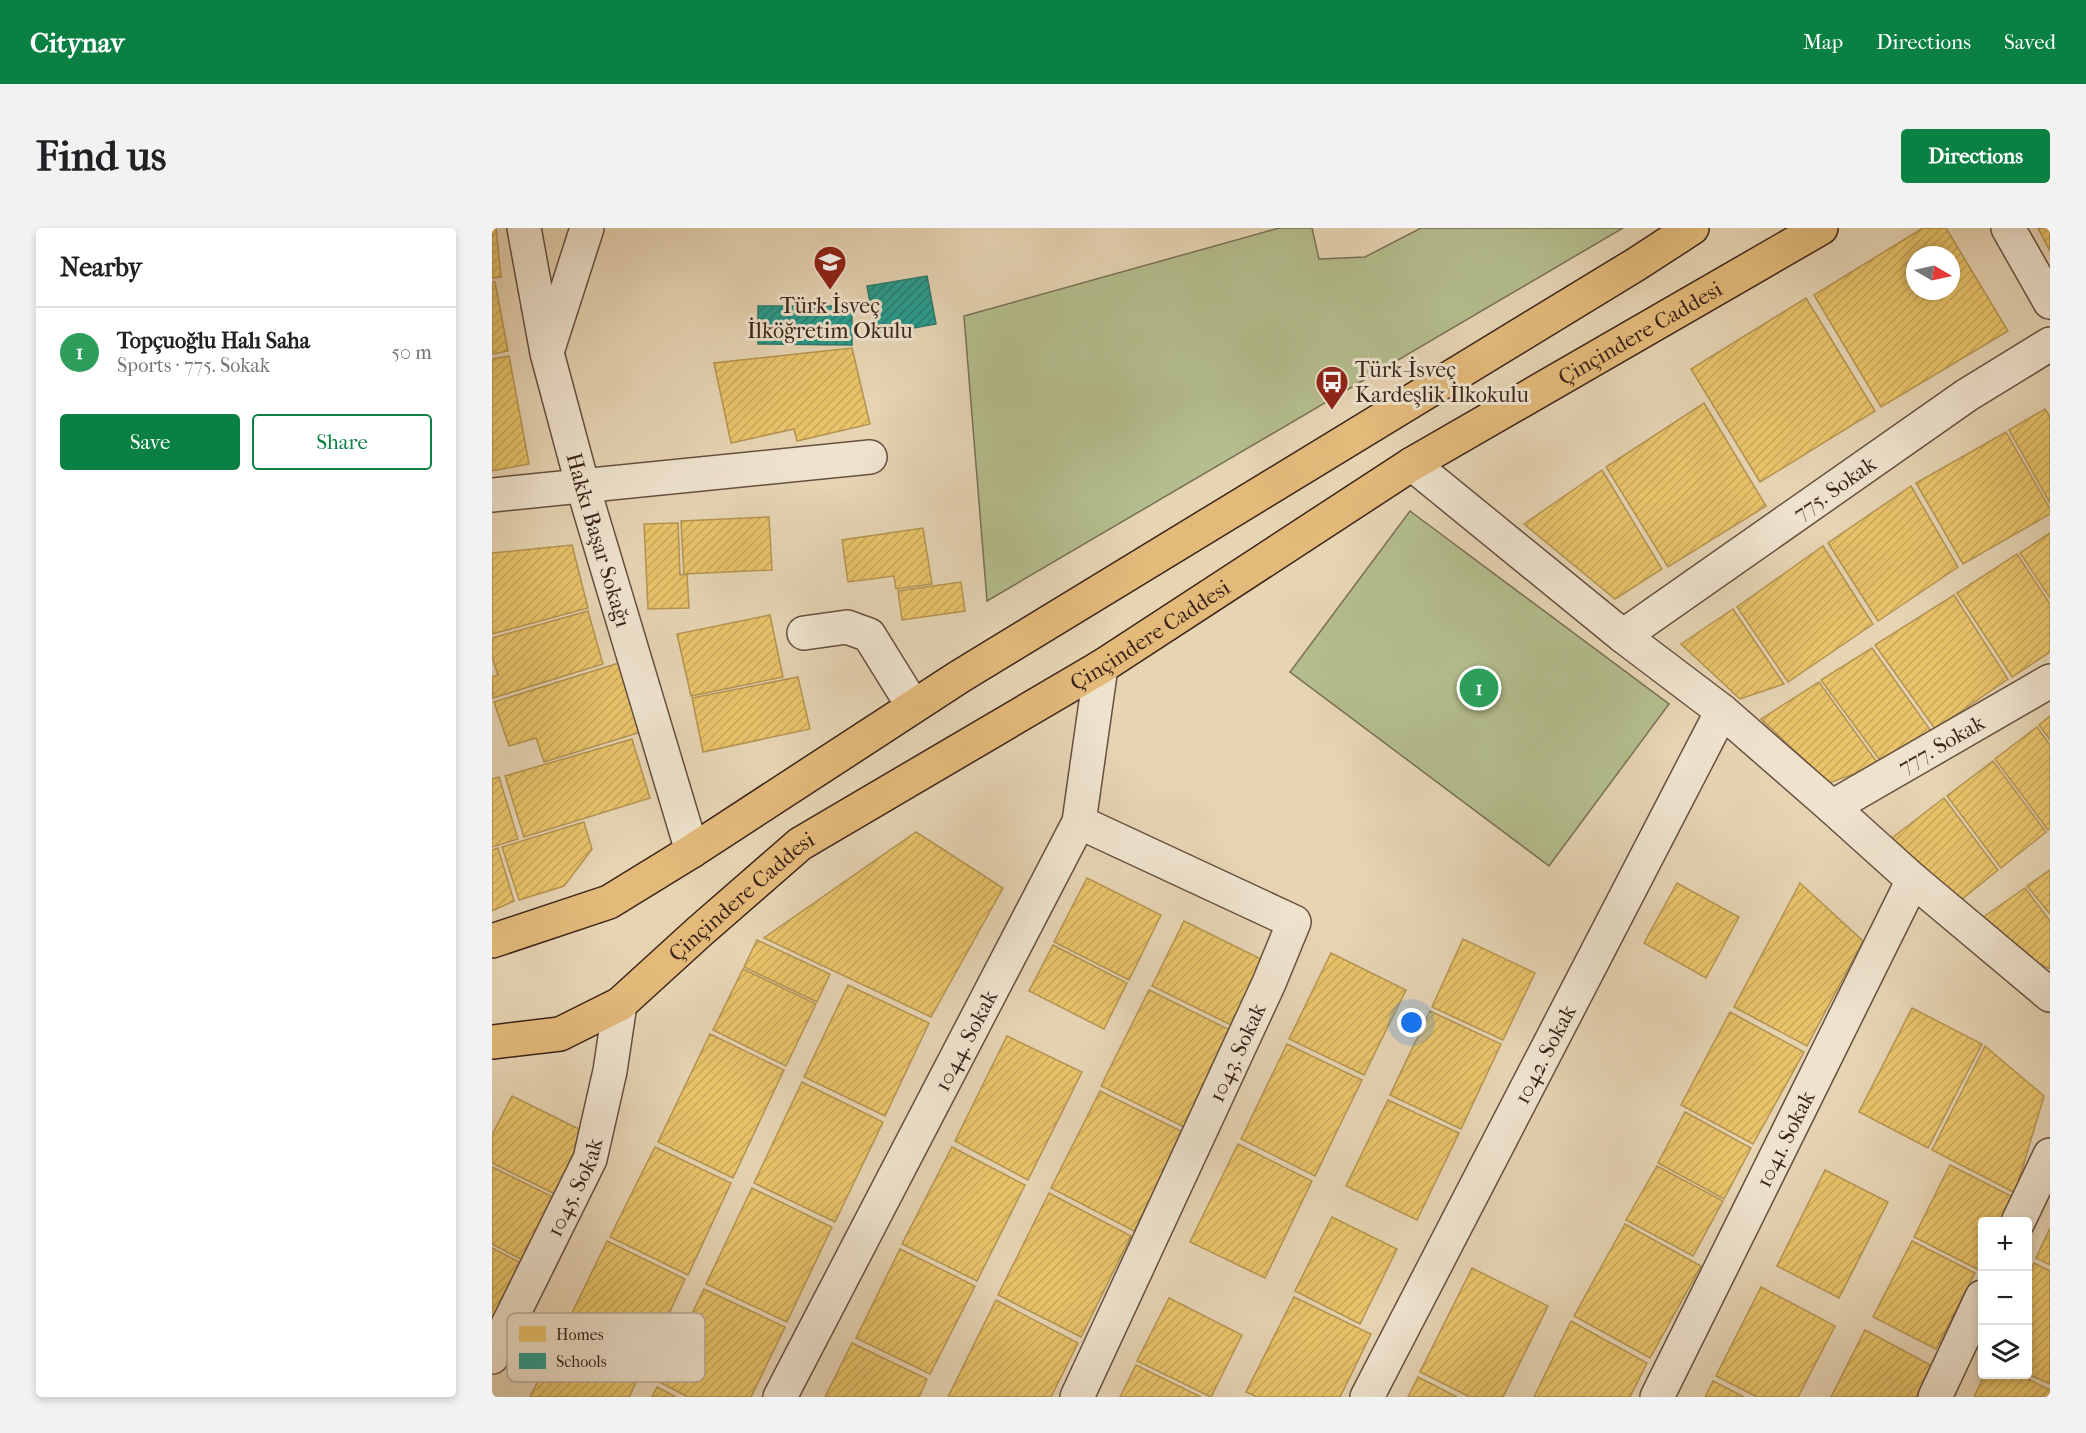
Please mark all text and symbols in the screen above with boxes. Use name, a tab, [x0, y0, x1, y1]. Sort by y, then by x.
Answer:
text: Citynav	[30, 26, 124, 59]
text: Map	[1803, 30, 1843, 54]
text: Directions	[1876, 30, 1971, 54]
text: Saved	[2004, 30, 2056, 54]
button: Directions	[1901, 129, 2050, 183]
text: Find us	[36, 132, 166, 181]
school or university icon: Türk İsveç İlköğretim Okulu	[812, 244, 848, 291]
north arrow	[1906, 246, 1960, 300]
text: Nearby	[60, 252, 142, 283]
street label: Çinçindere Caddesi	[1554, 276, 1727, 391]
place label: Türk İsveç İlköğretim Okulu	[747, 292, 913, 344]
text: Topçuoğlu Halı Saha	[117, 328, 310, 354]
text: 1	[76, 341, 83, 364]
text: 50 m	[391, 341, 432, 364]
text: Sports · 775. Sokak	[117, 354, 270, 377]
place label: Türk-İsveç Kardeşlik İlkokulu	[1355, 356, 1529, 408]
bus stop icon: Türk-İsveç Kardeşlik İlkokulu	[1314, 364, 1350, 411]
button: Save	[60, 414, 240, 470]
button: Share	[252, 414, 432, 470]
street label: Hakkı Başar Sokağı	[560, 450, 636, 631]
street label: 775. Sokak	[1789, 451, 1882, 527]
street label: Çinçindere Caddesi	[1066, 574, 1235, 696]
pin: 1	[1460, 666, 1498, 710]
street label: 777. Sokak	[1894, 709, 1990, 780]
street label: Çinçindere Caddesi	[664, 826, 820, 967]
street label: 1044. Sokak	[929, 985, 1004, 1096]
street label: 1043. Sokak	[1204, 999, 1272, 1106]
street label: 1042. Sokak	[1509, 1000, 1582, 1109]
your location	[1397, 1008, 1426, 1037]
street label: 1041. Sokak	[1751, 1086, 1821, 1192]
street label: 1045. Sokak	[542, 1135, 608, 1241]
map controls	[1978, 1217, 2032, 1379]
button: +	[1978, 1217, 2032, 1271]
button: −	[1978, 1271, 2032, 1325]
legend	[507, 1313, 705, 1382]
text: Homes	[556, 1325, 604, 1344]
button: layers	[1978, 1325, 2032, 1379]
text: Schools	[556, 1352, 607, 1371]

